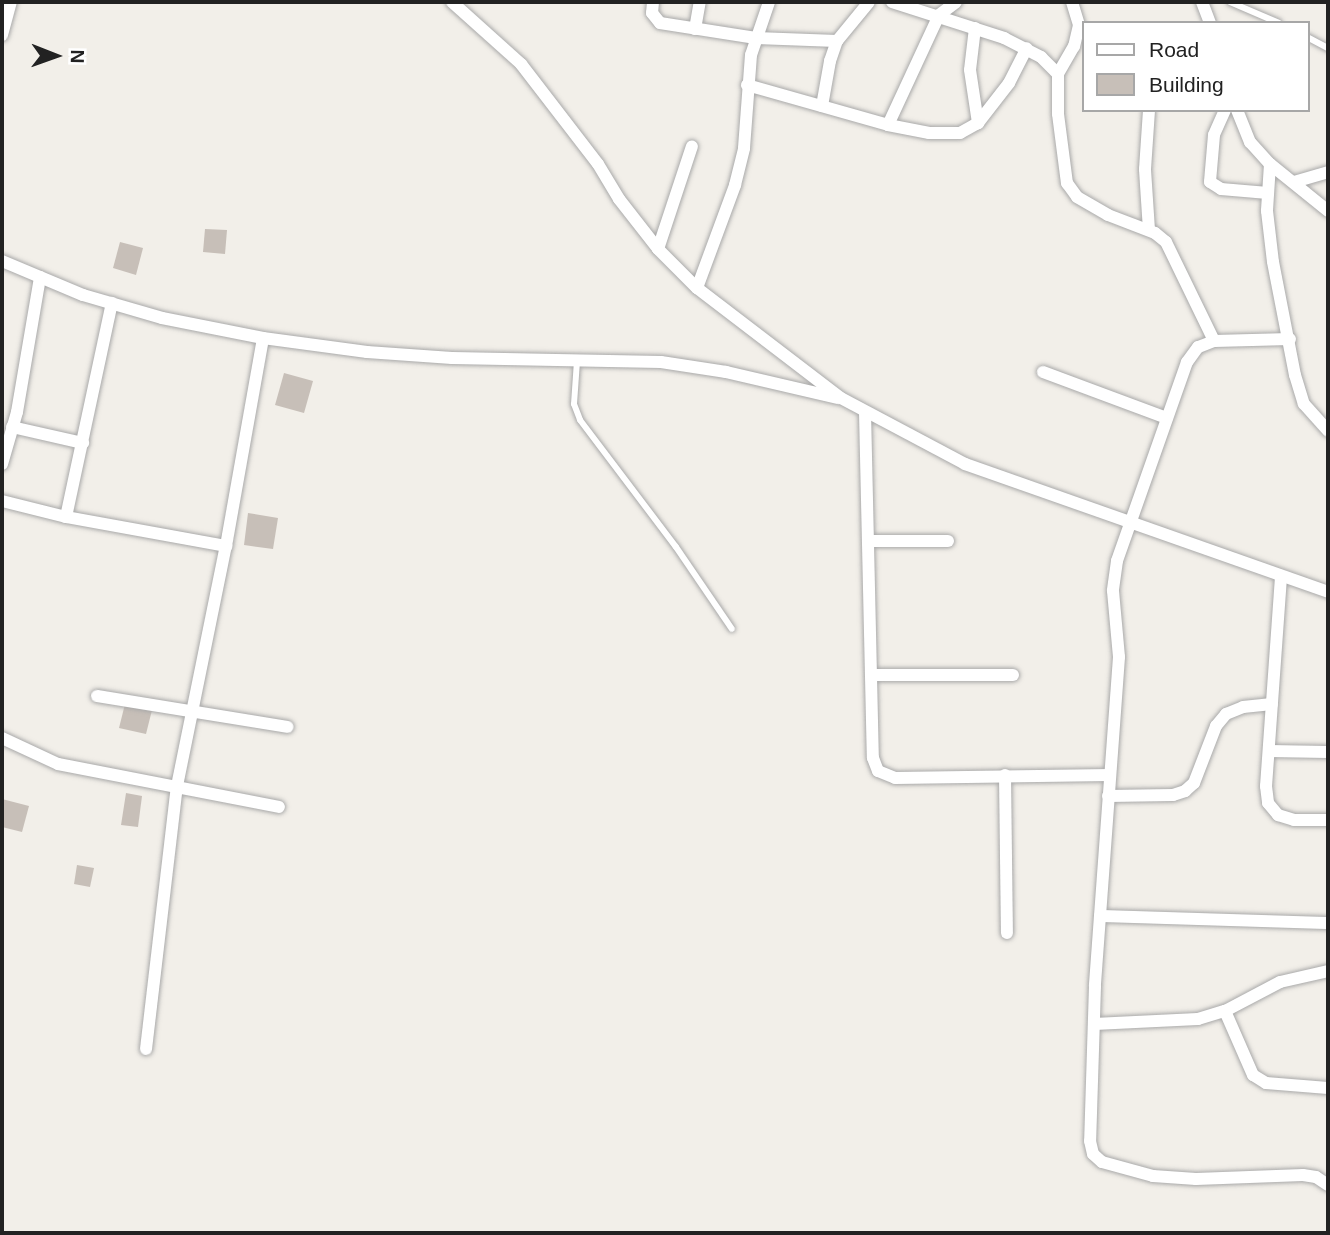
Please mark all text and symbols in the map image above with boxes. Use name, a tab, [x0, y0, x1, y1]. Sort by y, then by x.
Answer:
north arrow	[21, 21, 91, 91]
legend	[1082, 21, 1309, 112]
text: Road	[1149, 38, 1199, 61]
text: N	[67, 49, 88, 63]
text: Building	[1149, 73, 1224, 96]

